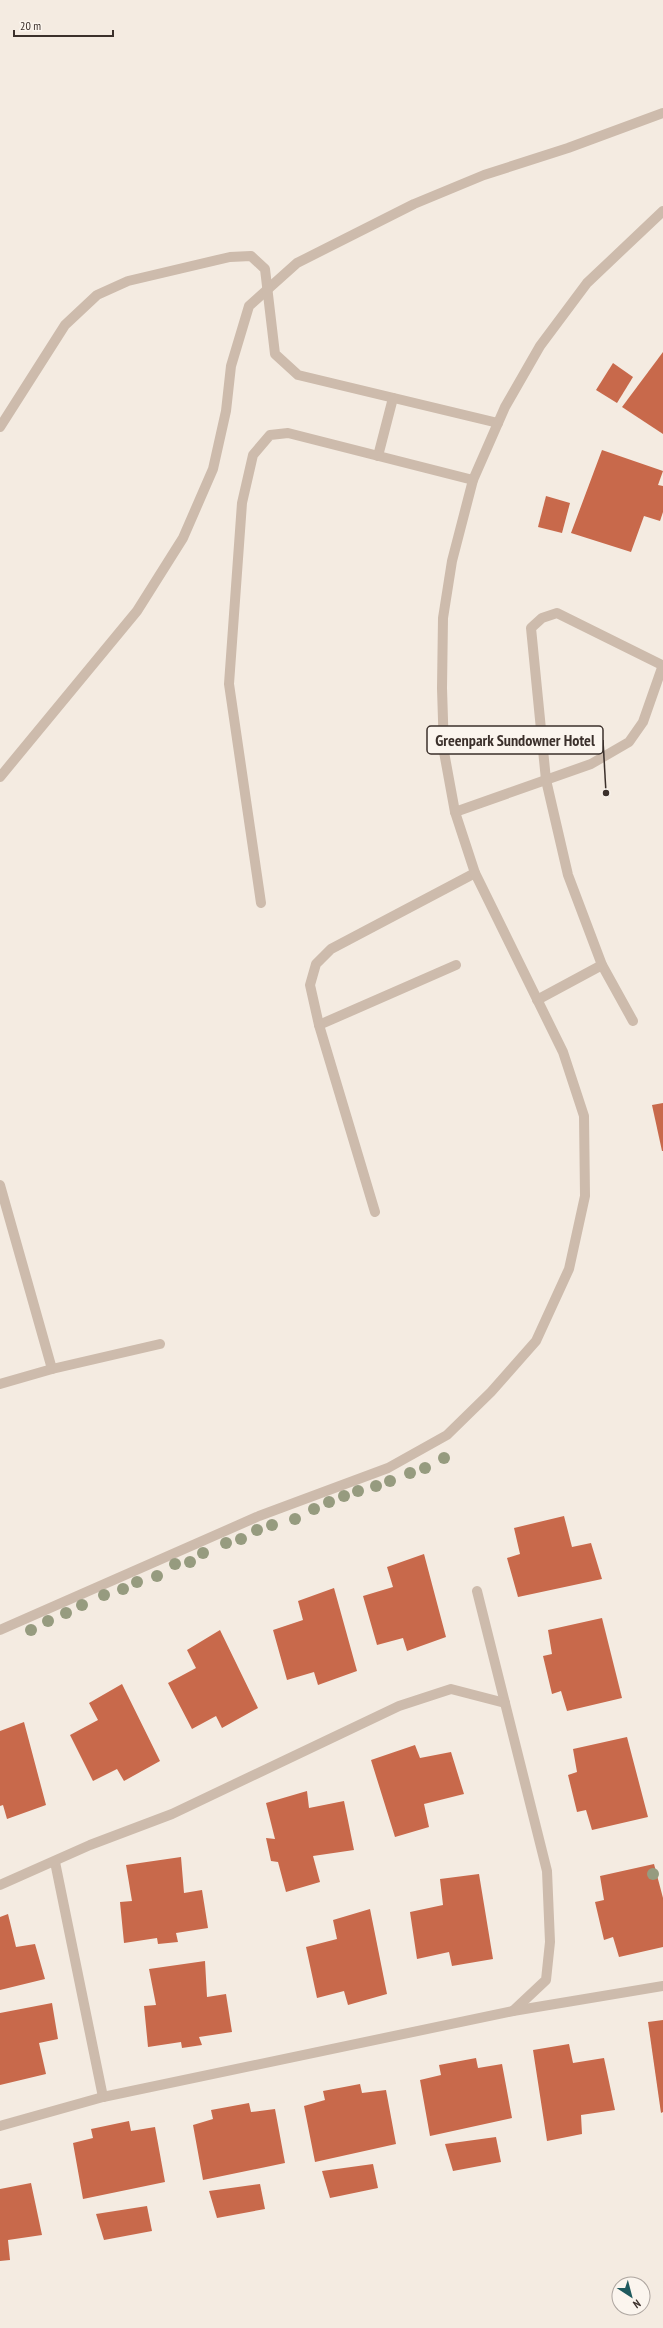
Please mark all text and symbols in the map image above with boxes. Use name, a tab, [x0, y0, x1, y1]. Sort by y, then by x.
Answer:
scale bar	[14, 12, 113, 38]
text: 20 m	[20, 18, 41, 33]
callout: Greenpark Sundowner Hotel	[427, 726, 603, 754]
text: Greenpark Sundowner Hotel	[435, 730, 595, 750]
north arrow	[611, 2276, 651, 2316]
text: N	[630, 2297, 643, 2312]

